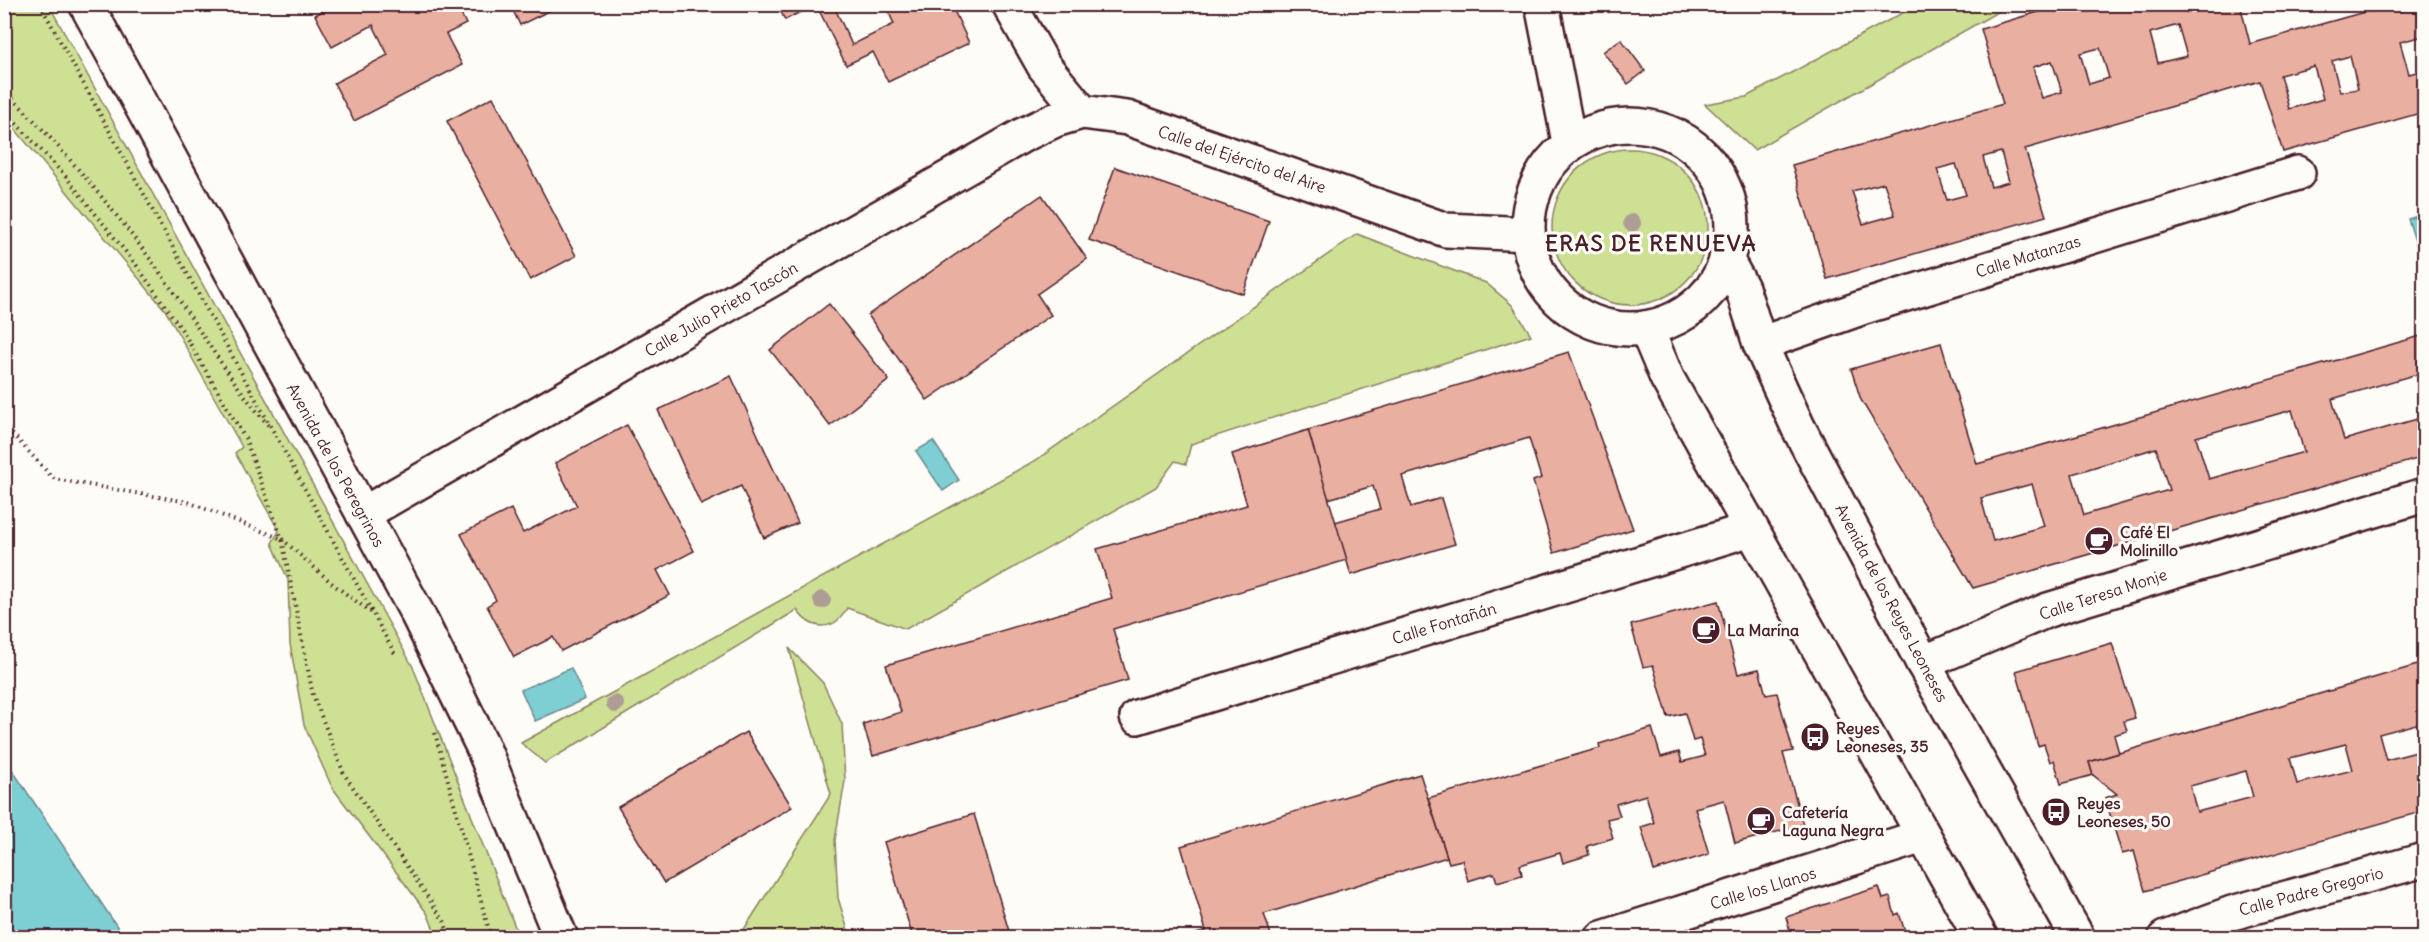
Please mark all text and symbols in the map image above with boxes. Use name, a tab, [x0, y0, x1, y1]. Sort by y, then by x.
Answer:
street label: Calle del Ejército del Aire	[1155, 121, 1329, 197]
district label: ERAS DE RENUEVA	[1545, 229, 1757, 257]
street label: Calle Matanzas	[1973, 231, 2083, 281]
street label: Calle Julio Prieto Tascón	[641, 257, 801, 361]
street label: Avenida de los Peregrinos	[283, 380, 389, 550]
street label: Avenida de los Reyes Leoneses	[1831, 501, 1953, 705]
place label: Café El Molinillo	[2120, 522, 2178, 560]
cafe icon: Café El Molinillo	[2083, 525, 2115, 557]
street label: Calle Teresa Monje	[2037, 564, 2169, 624]
street label: Calle Fontañán	[1390, 598, 1498, 648]
cafe icon: La Marina	[1690, 614, 1722, 646]
place label: La Marina	[1727, 620, 1799, 640]
place label: Reyes Leoneses, 35	[1836, 718, 1928, 756]
bus stop icon: Reyes Leoneses, 35	[1799, 721, 1831, 753]
place label: Reyes Leoneses, 50	[2077, 793, 2171, 831]
bus stop icon: Reyes Leoneses, 50	[2040, 796, 2072, 828]
place label: Cafetería Laguna Negra	[1782, 802, 1884, 841]
cafe icon: Cafetería Laguna Negra	[1745, 805, 1777, 837]
street label: Calle los Llanos	[1708, 862, 1818, 914]
street label: Calle Padre Gregorio	[2237, 862, 2385, 920]

